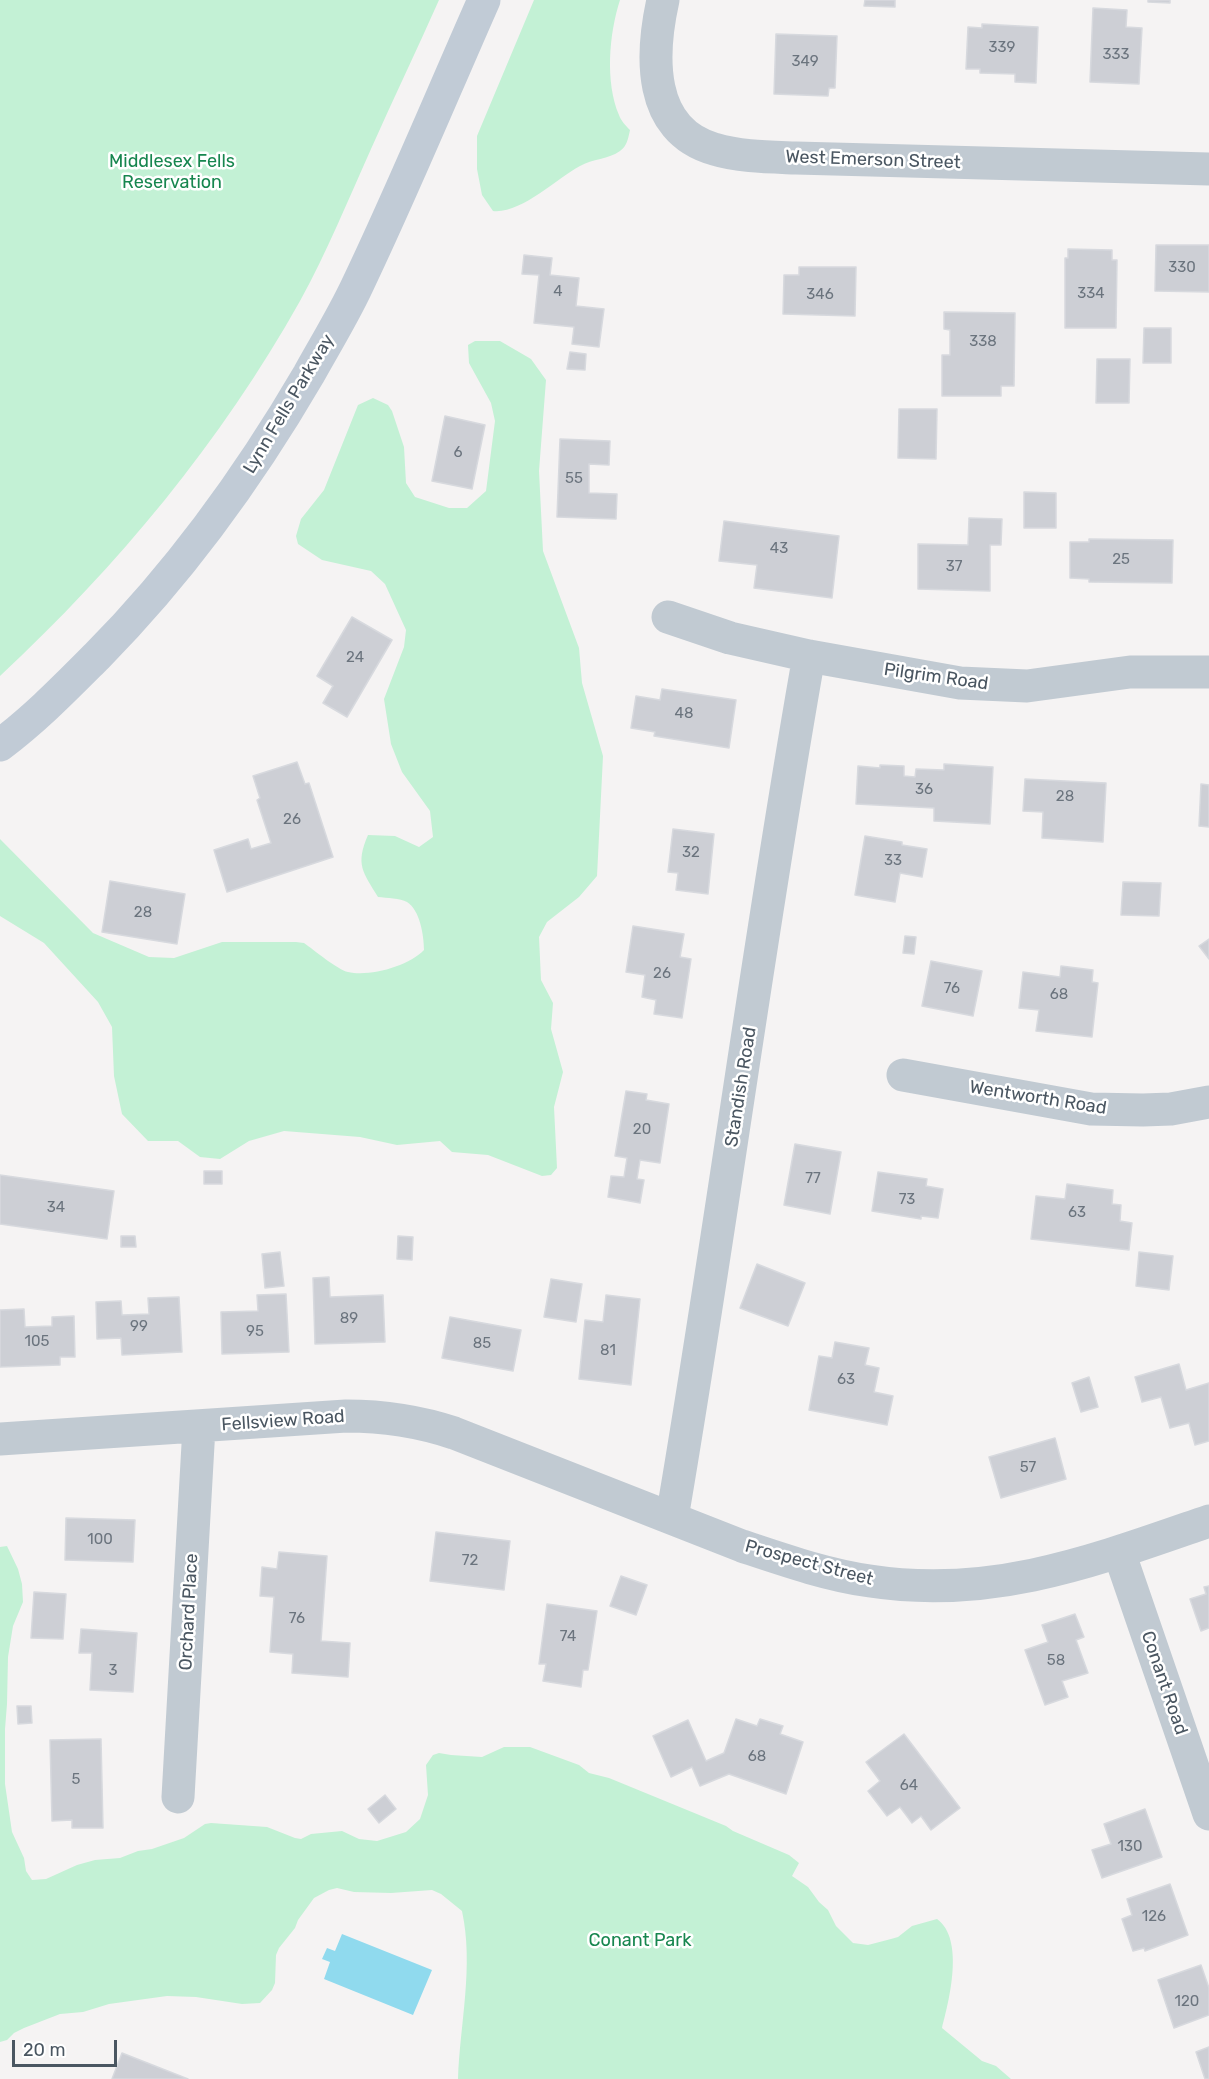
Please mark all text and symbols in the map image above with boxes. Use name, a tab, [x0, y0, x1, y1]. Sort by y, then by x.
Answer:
house number: 339	[989, 39, 1015, 57]
house number: 333	[1102, 46, 1130, 64]
house number: 349	[791, 53, 819, 71]
street label: West Emerson Street	[785, 146, 961, 174]
park label: Middlesex Fells Reservation	[109, 151, 235, 194]
house number: 330	[1168, 259, 1196, 277]
house number: 4	[553, 283, 563, 301]
house number: 334	[1077, 285, 1105, 303]
house number: 346	[806, 286, 834, 304]
street label: Lynn Fells Parkway	[239, 330, 339, 478]
house number: 338	[969, 333, 997, 351]
house number: 6	[453, 444, 463, 462]
house number: 55	[565, 470, 583, 488]
house number: 43	[770, 540, 788, 558]
house number: 25	[1112, 551, 1130, 569]
house number: 37	[946, 558, 962, 576]
house number: 24	[346, 649, 364, 667]
street label: Pilgrim Road	[882, 659, 990, 695]
house number: 48	[675, 705, 693, 723]
house number: 36	[915, 781, 933, 799]
house number: 28	[1056, 788, 1074, 806]
house number: 26	[283, 811, 301, 829]
house number: 32	[682, 844, 700, 862]
house number: 33	[884, 852, 902, 870]
house number: 28	[134, 904, 152, 922]
house number: 26	[653, 965, 671, 983]
house number: 76	[944, 980, 960, 998]
house number: 68	[1050, 986, 1068, 1004]
street label: Standish Road	[721, 1025, 761, 1149]
street label: Wentworth Road	[968, 1077, 1108, 1119]
house number: 20	[633, 1121, 651, 1139]
house number: 77	[805, 1170, 821, 1188]
house number: 73	[899, 1191, 915, 1209]
house number: 34	[47, 1199, 65, 1217]
house number: 63	[1068, 1204, 1086, 1222]
house number: 89	[340, 1310, 358, 1328]
house number: 99	[130, 1318, 148, 1336]
house number: 95	[246, 1323, 264, 1341]
house number: 105	[25, 1333, 49, 1351]
house number: 85	[473, 1335, 491, 1353]
house number: 81	[600, 1342, 616, 1360]
house number: 63	[837, 1371, 855, 1389]
street label: Fellsview Road	[221, 1406, 345, 1436]
house number: 57	[1020, 1459, 1036, 1477]
house number: 100	[87, 1531, 113, 1549]
street label: Prospect Street	[742, 1535, 876, 1591]
house number: 72	[462, 1552, 478, 1570]
street label: Orchard Place	[175, 1553, 203, 1671]
house number: 76	[289, 1610, 305, 1628]
house number: 74	[560, 1628, 576, 1646]
street label: Conant Road	[1136, 1628, 1192, 1738]
house number: 58	[1047, 1652, 1065, 1670]
house number: 3	[108, 1662, 118, 1680]
house number: 68	[748, 1748, 766, 1766]
house number: 5	[72, 1771, 80, 1789]
house number: 64	[900, 1777, 918, 1795]
house number: 130	[1118, 1838, 1142, 1856]
house number: 126	[1142, 1908, 1166, 1926]
park label: Conant Park	[589, 1930, 691, 1952]
house number: 120	[1175, 1993, 1199, 2011]
scale bar	[15, 2028, 120, 2066]
text: 20 m	[23, 2039, 65, 2061]

